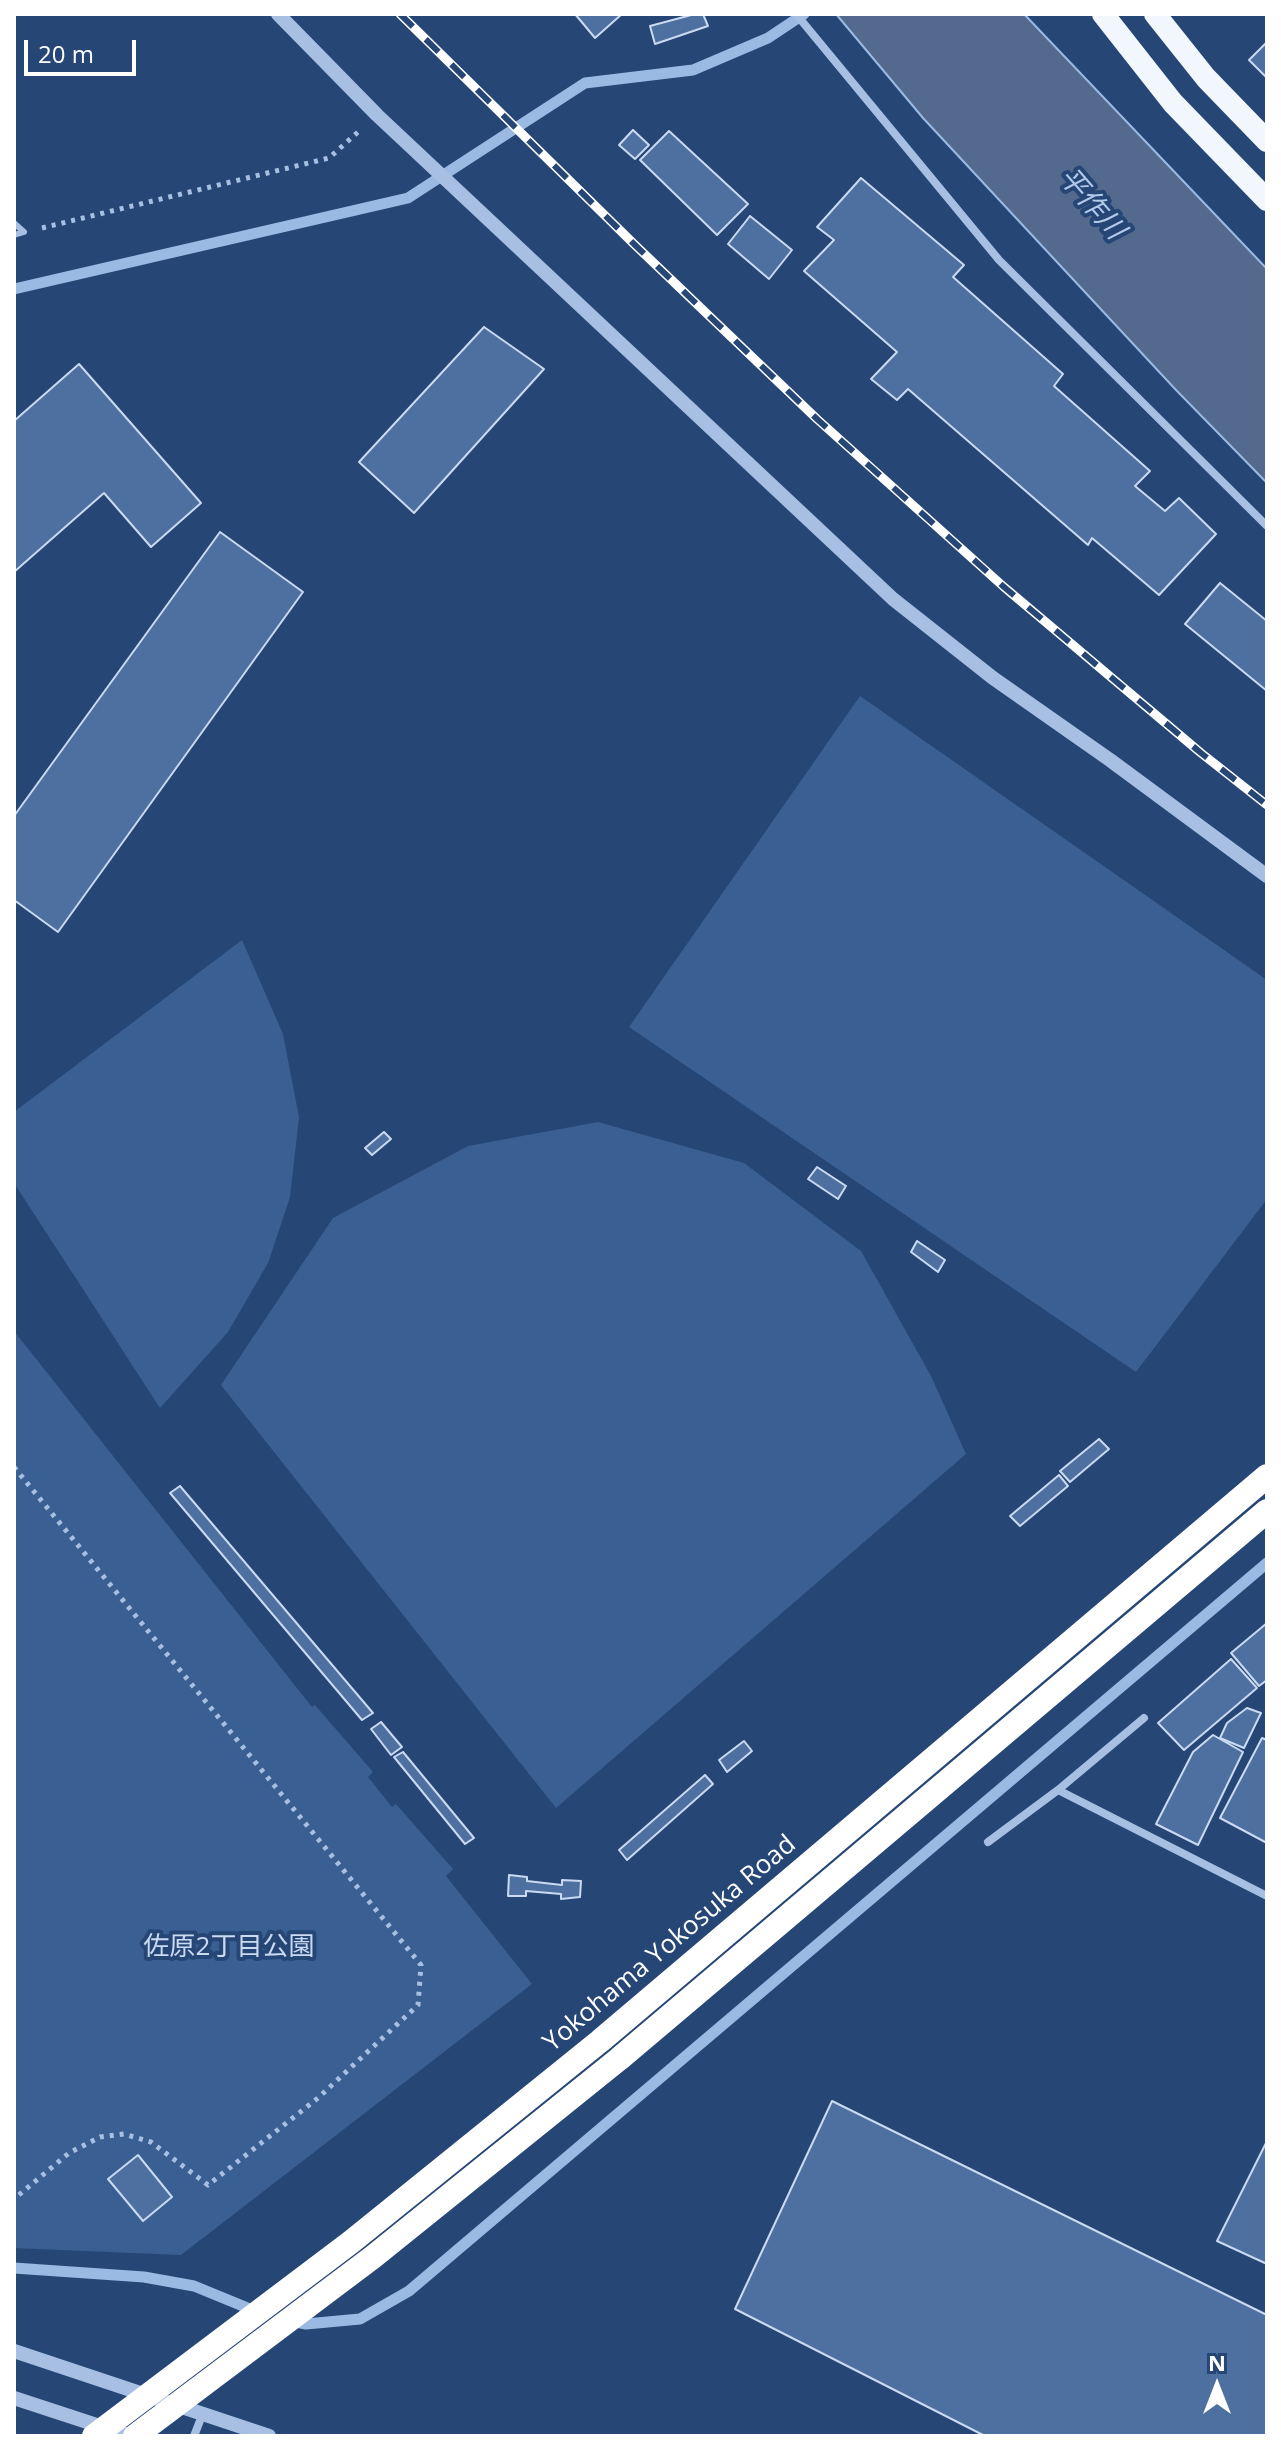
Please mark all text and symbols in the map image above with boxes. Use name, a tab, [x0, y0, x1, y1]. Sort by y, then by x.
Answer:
scale bar	[28, 24, 140, 74]
text: 20 m	[38, 37, 94, 70]
water label: 平作川	[1051, 161, 1131, 247]
street label: Yokohama Yokosuka Road	[537, 1829, 803, 2059]
park label: 佐原2丁目公園	[144, 1932, 314, 1964]
north arrow	[1177, 2346, 1257, 2426]
text: N	[1208, 2347, 1226, 2377]

